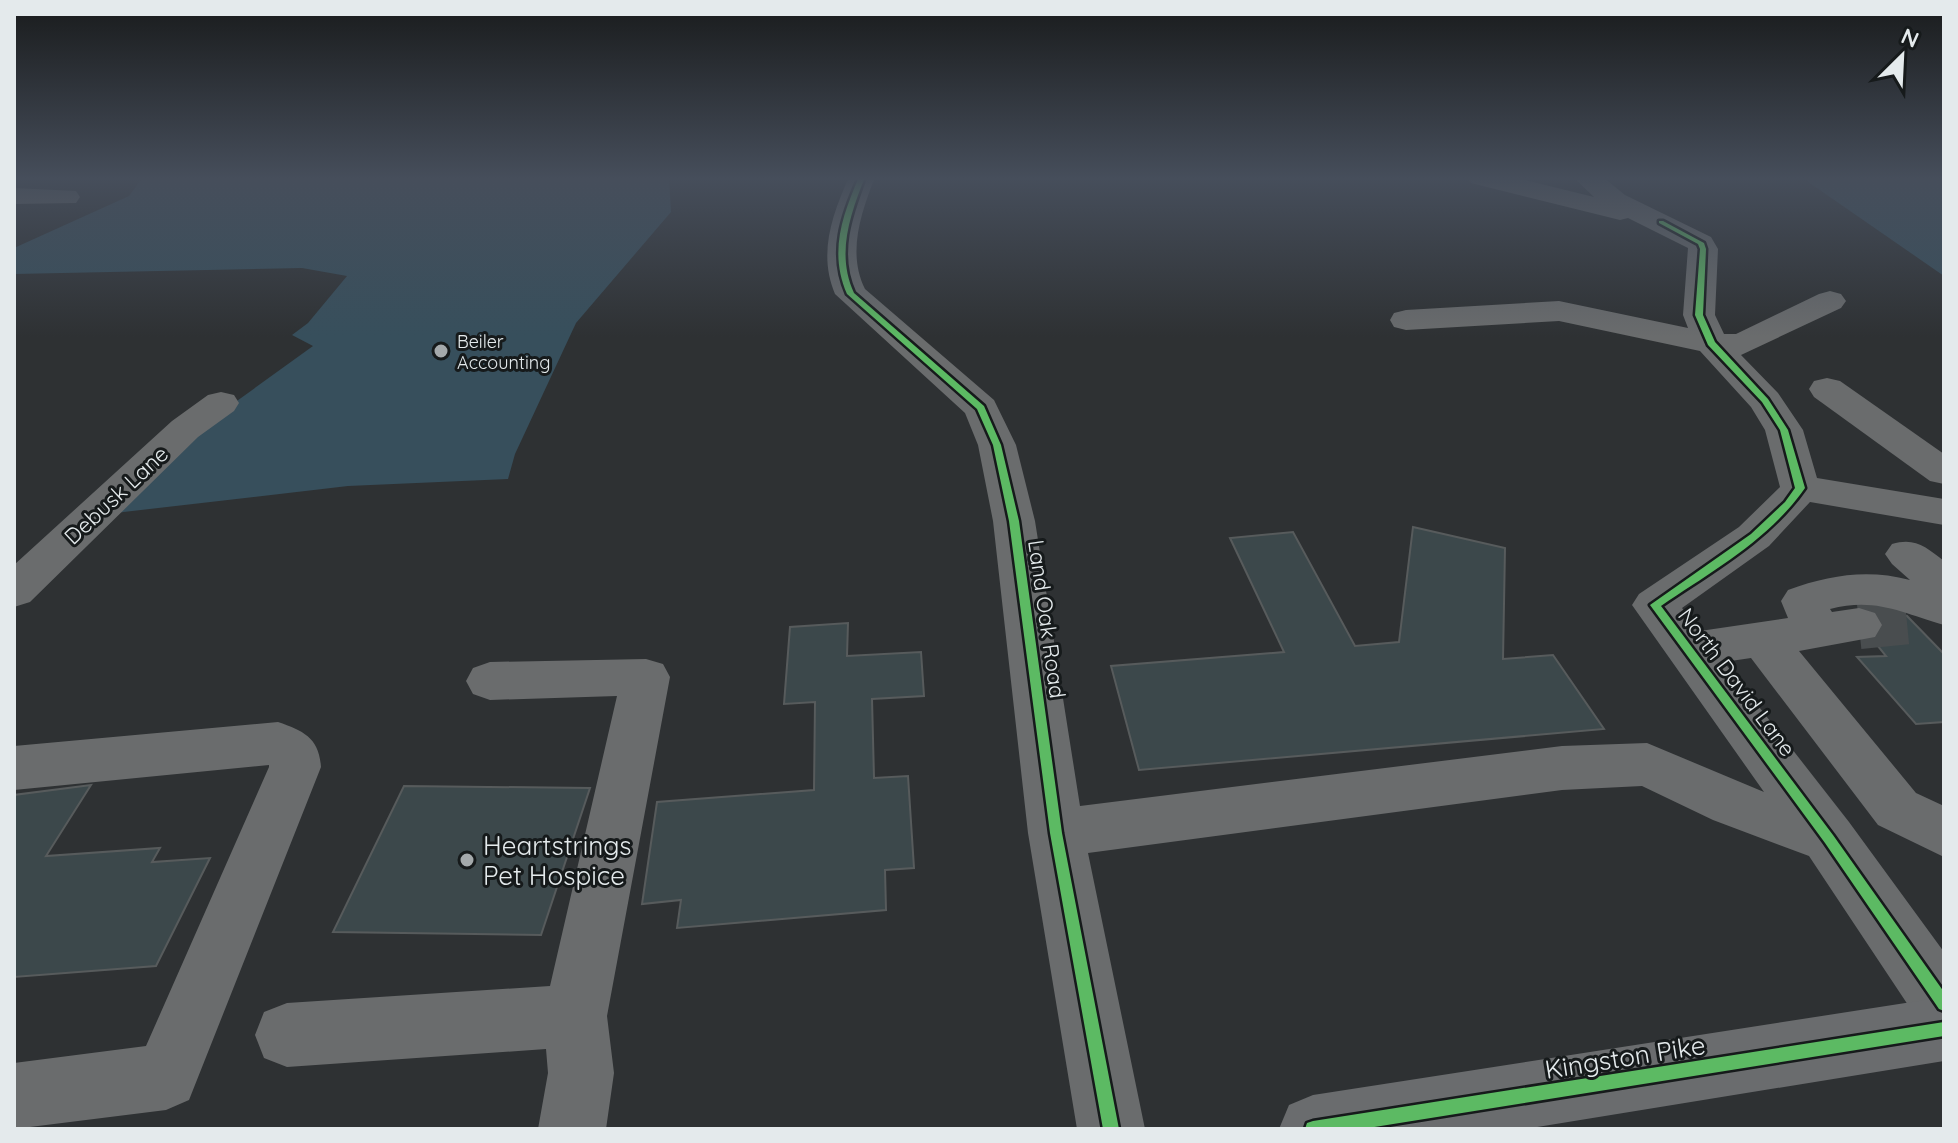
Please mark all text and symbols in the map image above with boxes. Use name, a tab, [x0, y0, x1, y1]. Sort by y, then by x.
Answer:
north arrow	[1862, 16, 1942, 96]
text: N	[1897, 22, 1923, 54]
place label: Beiler Accounting	[457, 330, 550, 374]
marker: Beiler Accounting	[432, 342, 450, 360]
street label: Debusk Lane	[58, 440, 174, 550]
street label: Land Oak Road	[1022, 538, 1072, 700]
street label: North David Lane	[1672, 602, 1802, 762]
place label: Heartstrings Pet Hospice	[483, 829, 631, 892]
marker: Heartstrings Pet Hospice	[458, 851, 476, 869]
street label: Kingston Pike	[1542, 1028, 1708, 1086]

